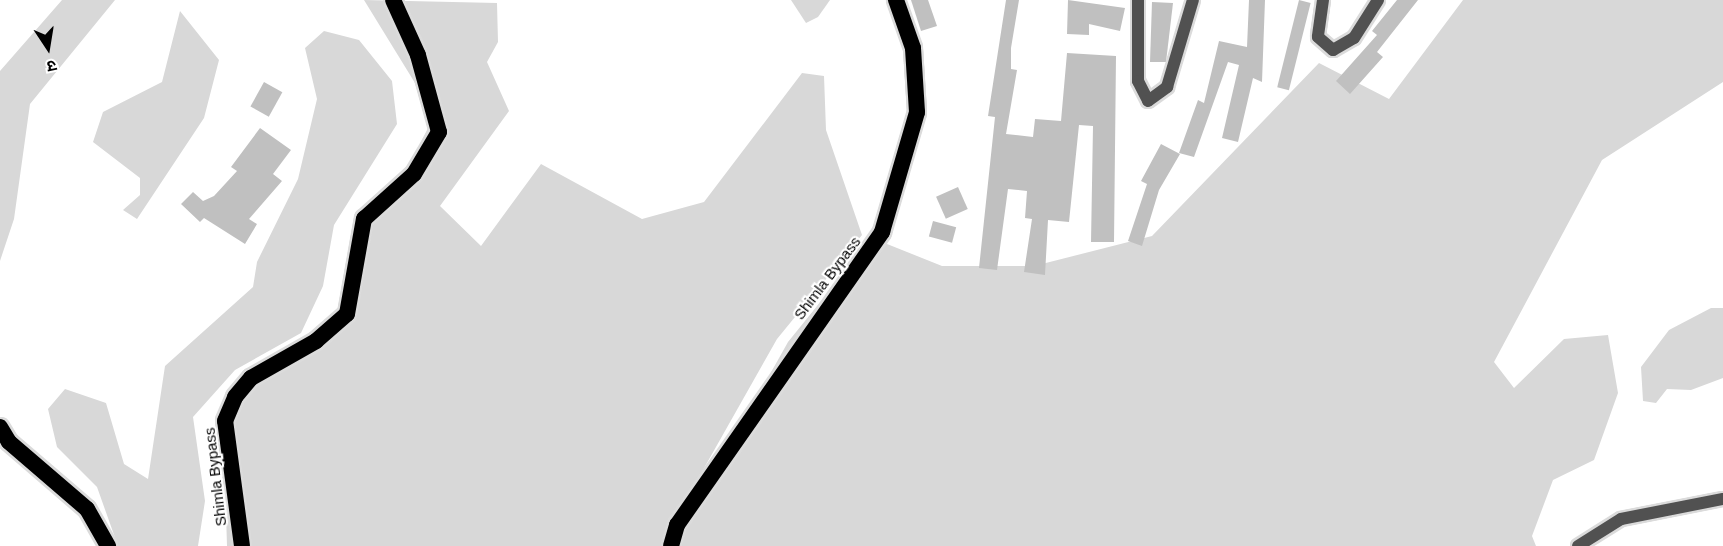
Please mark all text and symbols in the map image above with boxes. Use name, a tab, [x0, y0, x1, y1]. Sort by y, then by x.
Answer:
north arrow	[18, 18, 78, 78]
text: उ	[45, 57, 58, 75]
street label: Shimla Bypass	[790, 233, 864, 323]
street label: Shimla Bypass	[200, 427, 230, 527]

